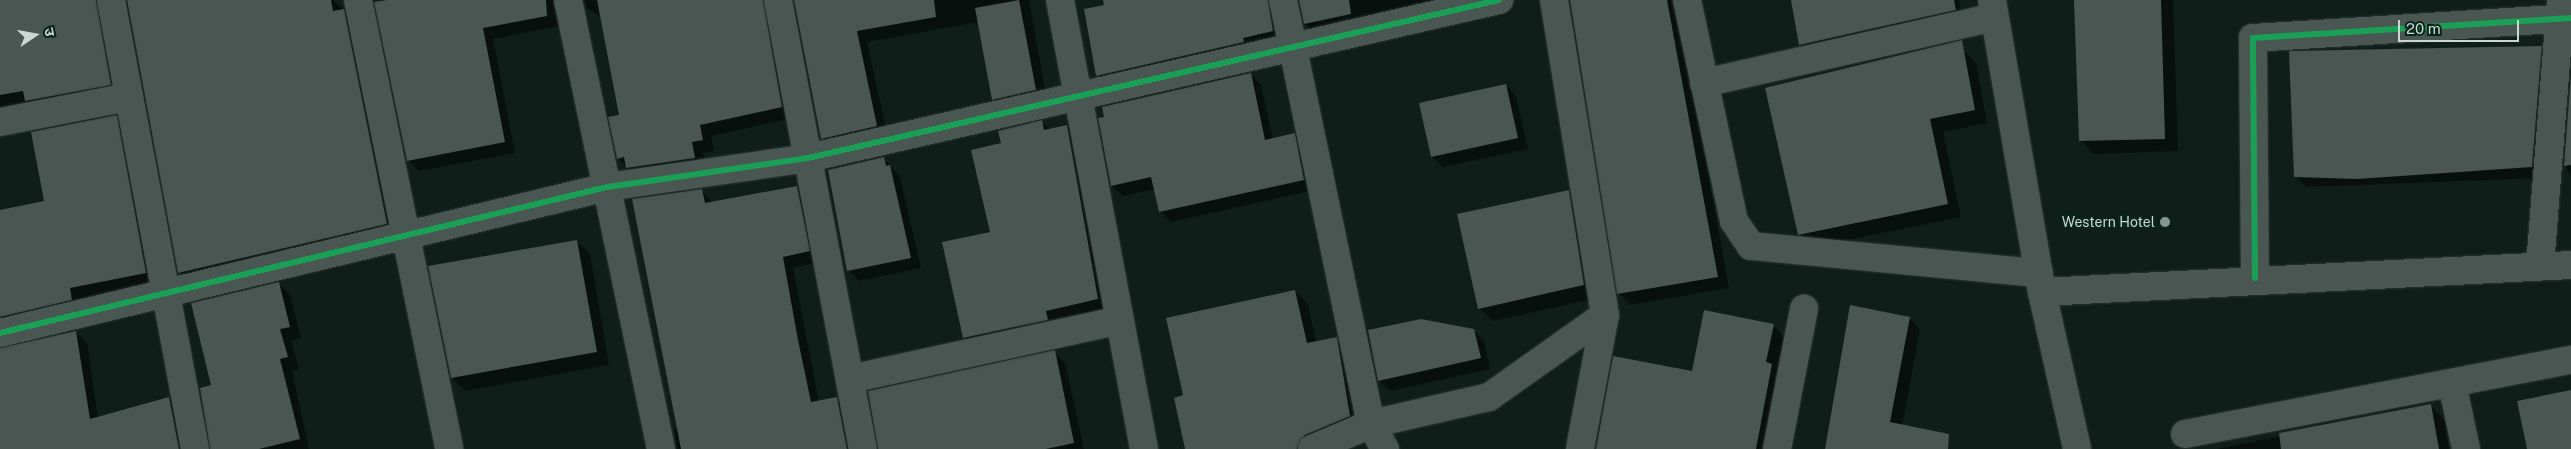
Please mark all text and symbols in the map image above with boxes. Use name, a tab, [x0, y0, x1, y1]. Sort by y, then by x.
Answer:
north arrow	[10, 10, 60, 60]
scale bar	[2401, 10, 2522, 42]
text: 20 m	[2406, 20, 2441, 37]
text: उ	[41, 26, 58, 38]
place label: Western Hotel	[2062, 214, 2155, 230]
marker: Western Hotel	[2159, 216, 2171, 228]

